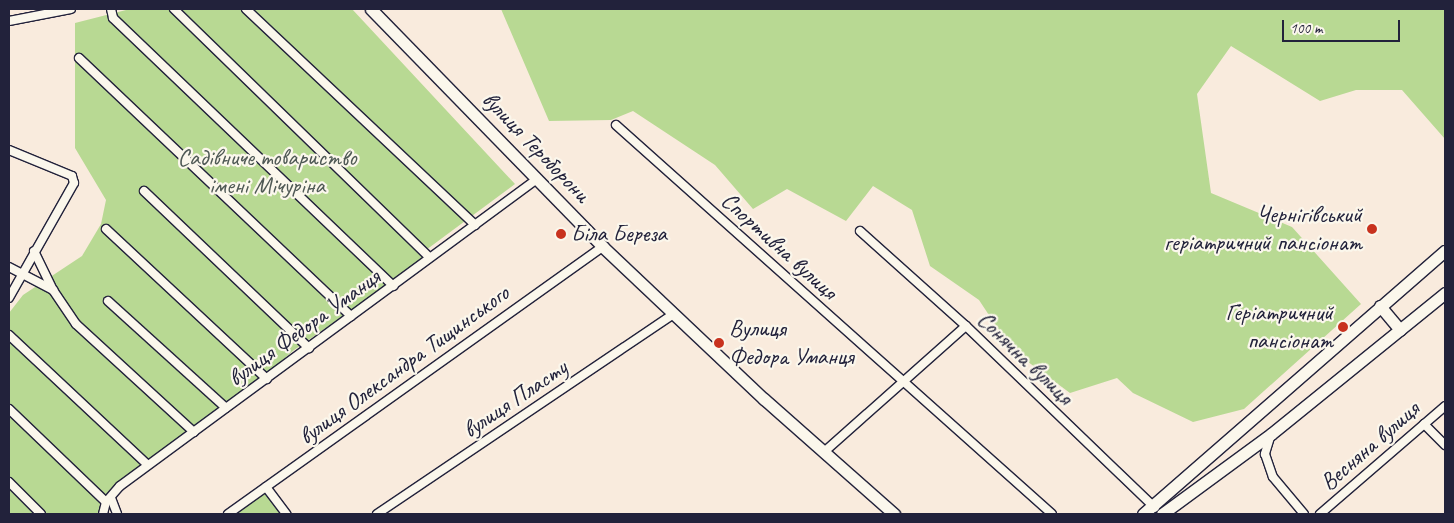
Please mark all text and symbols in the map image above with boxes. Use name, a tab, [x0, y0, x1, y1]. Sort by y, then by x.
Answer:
scale bar	[1284, 10, 1402, 42]
text: 100 m	[1290, 19, 1322, 38]
street label: вулиця Тероборони	[476, 85, 596, 209]
park label: Садівниче товариство імені Мічуріна	[179, 144, 355, 200]
street label: Спортивна вулиця	[715, 187, 843, 305]
place label: Чернігівський геріатричний пансіонат	[1164, 201, 1362, 257]
place label: Біла Береза	[571, 220, 667, 248]
marker: Чернігівський геріатричний пансіонат	[1366, 223, 1378, 235]
marker: Біла Береза	[555, 228, 567, 240]
street label: вулиця Федора Уманця	[222, 263, 386, 393]
street label: вулиця Олександра Тищинського	[293, 279, 515, 451]
place label: Геріатричний пансіонат	[1225, 299, 1333, 355]
street label: Сонячна вулиця	[971, 305, 1079, 411]
place label: Вулиця Федора Уманця	[729, 315, 854, 371]
marker: Геріатричний пансіонат	[1337, 321, 1349, 333]
marker: Вулиця Федора Уманця	[713, 337, 725, 349]
street label: вулиця Пласту	[457, 353, 573, 445]
street label: Весняна вулиця	[1314, 395, 1426, 497]

